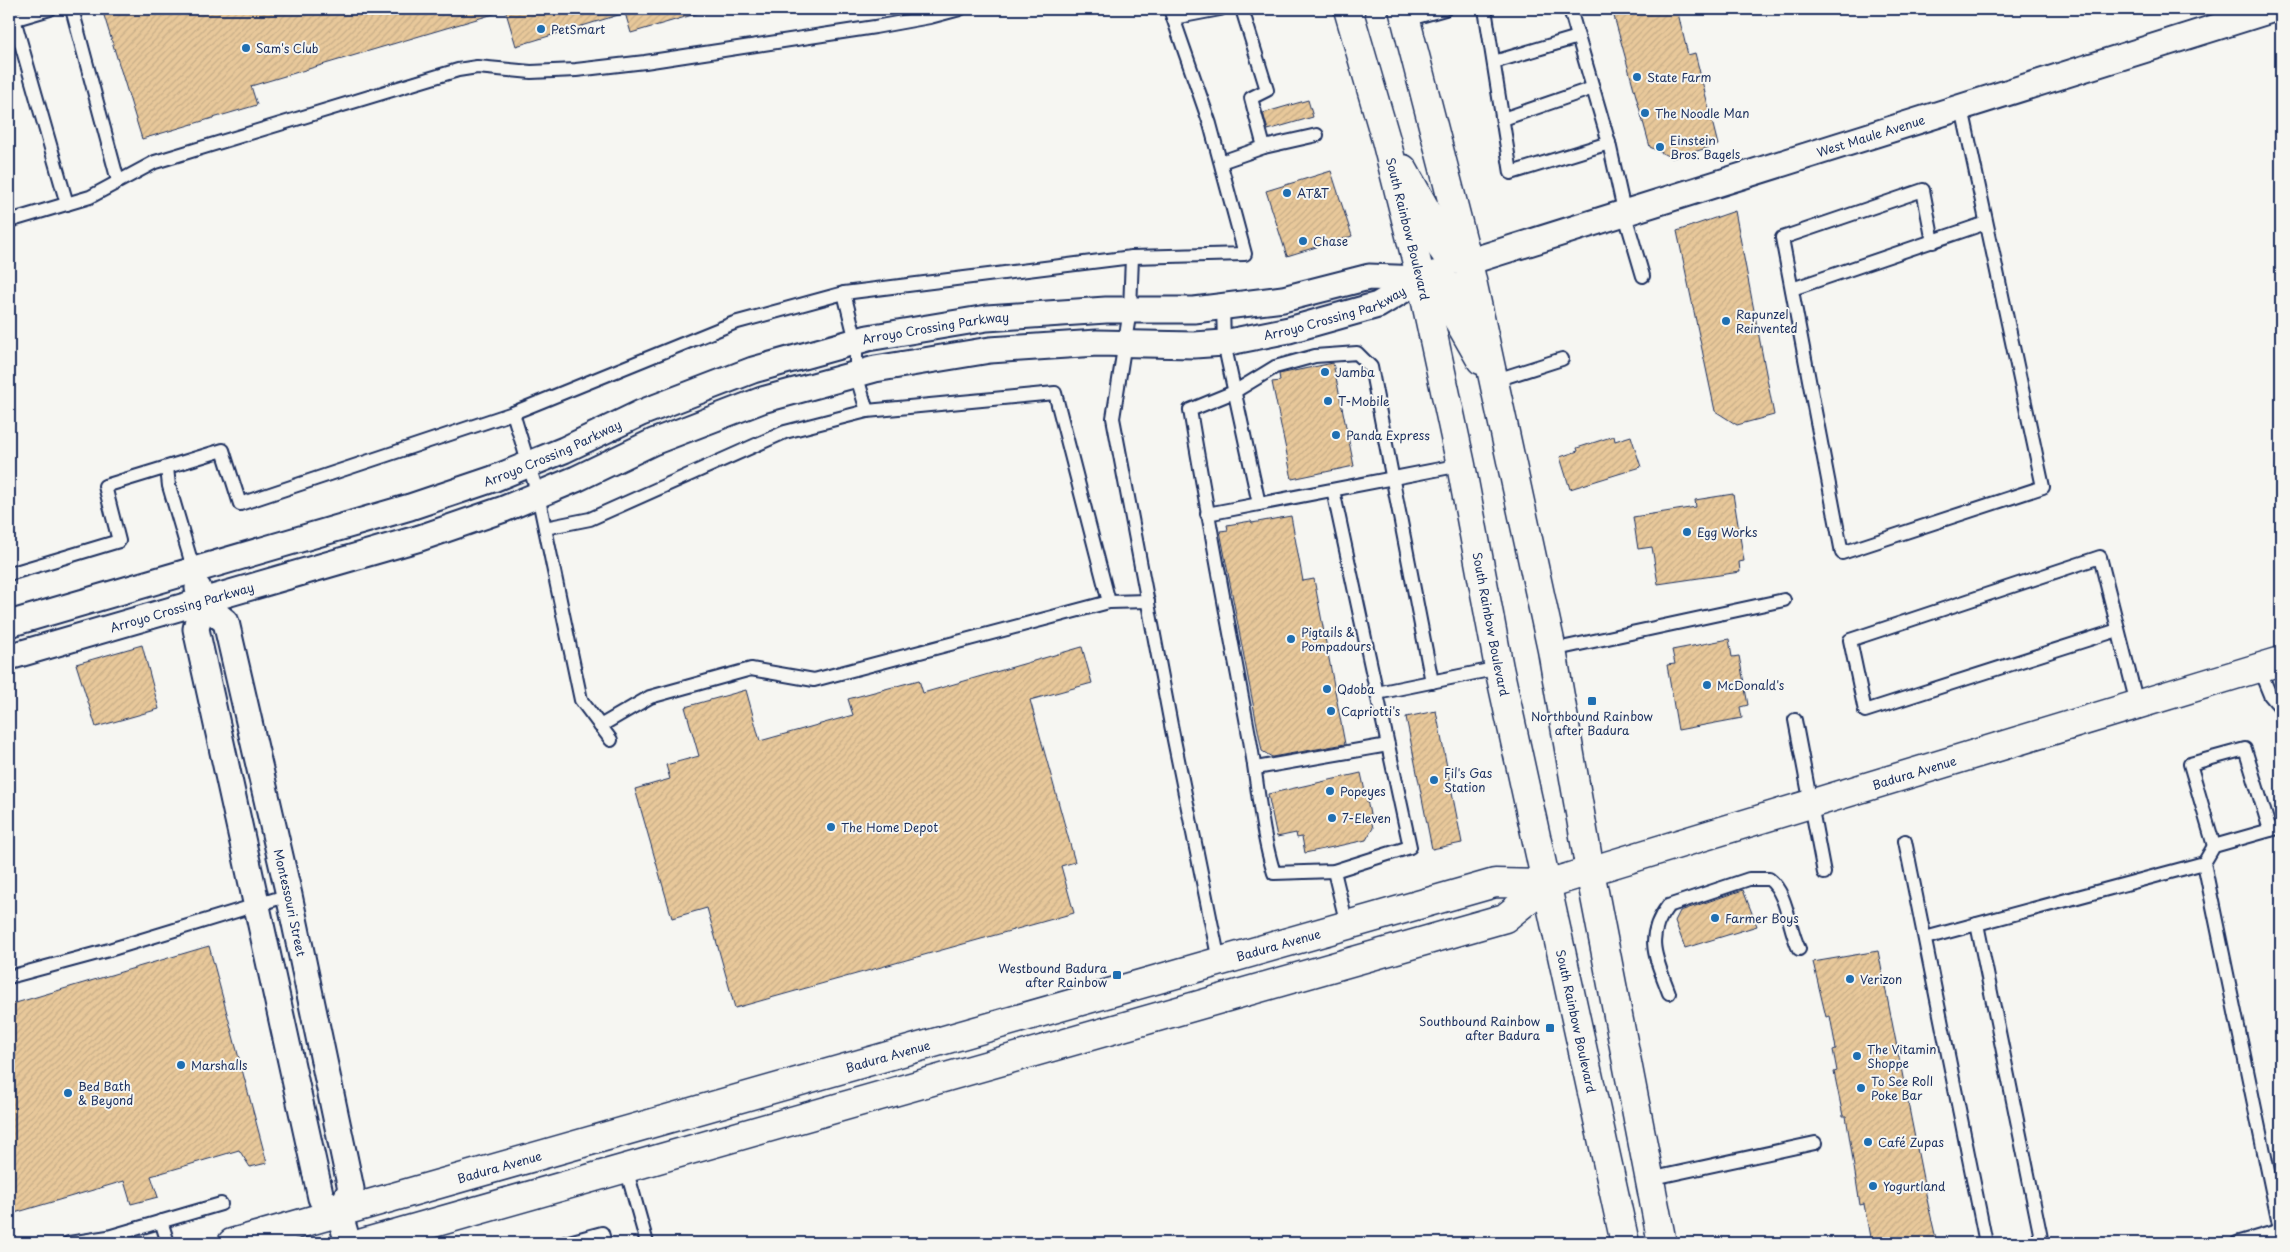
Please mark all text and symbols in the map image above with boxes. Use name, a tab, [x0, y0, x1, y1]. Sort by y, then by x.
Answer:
place label: PetSmart	[551, 20, 605, 38]
marker: PetSmart	[535, 23, 547, 35]
place label: Sam's Club	[256, 39, 318, 57]
marker: Sam's Club	[240, 42, 252, 54]
place label: State Farm	[1647, 68, 1711, 86]
marker: State Farm	[1631, 71, 1643, 83]
place label: The Noodle Man	[1655, 104, 1749, 122]
marker: The Noodle Man	[1639, 107, 1651, 119]
street label: West Maule Avenue	[1814, 110, 1927, 161]
place label: Einstein Bros. Bagels	[1670, 131, 1741, 163]
marker: Einstein Bros. Bagels	[1654, 141, 1666, 153]
street label: South Rainbow Boulevard	[1382, 156, 1434, 302]
place label: AT&T	[1297, 184, 1330, 202]
marker: AT&T	[1281, 187, 1293, 199]
place label: Chase	[1313, 232, 1348, 250]
marker: Chase	[1297, 235, 1309, 247]
street label: Arroyo Crossing Parkway	[1262, 281, 1409, 344]
place label: Rapunzel Reinvented	[1736, 305, 1798, 337]
street label: Arroyo Crossing Parkway	[860, 308, 1009, 348]
marker: Rapunzel Reinvented	[1720, 315, 1732, 327]
place label: Jamba	[1335, 363, 1375, 381]
marker: Jamba	[1319, 366, 1331, 378]
place label: T-Mobile	[1338, 392, 1390, 410]
marker: T-Mobile	[1322, 395, 1334, 407]
street label: Arroyo Crossing Parkway	[481, 415, 624, 491]
place label: Panda Express	[1346, 426, 1430, 444]
marker: Panda Express	[1330, 429, 1342, 441]
place label: Egg Works	[1697, 523, 1758, 541]
marker: Egg Works	[1681, 526, 1693, 538]
street label: South Rainbow Boulevard	[1469, 551, 1514, 699]
street label: Arroyo Crossing Parkway	[108, 578, 256, 636]
place label: Pigtails & Pompadours	[1301, 623, 1372, 655]
marker: Pigtails & Pompadours	[1285, 633, 1297, 645]
place label: McDonald's	[1717, 676, 1785, 694]
marker: McDonald's	[1701, 679, 1713, 691]
place label: Qdoba	[1337, 680, 1375, 698]
marker: Qdoba	[1321, 683, 1333, 695]
marker: Northbound Rainbow after Badura	[1586, 695, 1598, 707]
place label: Capriotti's	[1341, 702, 1401, 720]
marker: Capriotti's	[1325, 705, 1337, 717]
place label: Northbound Rainbow after Badura	[1531, 707, 1654, 739]
street label: Badura Avenue	[1870, 751, 1959, 794]
place label: Fil's Gas Station	[1444, 764, 1493, 796]
marker: Fil's Gas Station	[1428, 774, 1440, 786]
place label: Popeyes	[1340, 782, 1386, 800]
marker: Popeyes	[1324, 785, 1336, 797]
place label: 7-Eleven	[1342, 809, 1391, 827]
marker: 7-Eleven	[1326, 812, 1338, 824]
place label: The Home Depot	[841, 818, 938, 836]
marker: The Home Depot	[825, 821, 837, 833]
street label: Montessouri Street	[270, 847, 311, 958]
place label: Farmer Boys	[1725, 909, 1799, 927]
marker: Farmer Boys	[1709, 912, 1721, 924]
street label: Badura Avenue	[1234, 924, 1323, 965]
street label: South Rainbow Boulevard	[1552, 948, 1601, 1095]
place label: Westbound Badura after Rainbow	[998, 959, 1108, 991]
marker: Westbound Badura after Rainbow	[1111, 969, 1123, 981]
place label: Verizon	[1860, 970, 1902, 988]
marker: Verizon	[1844, 973, 1856, 985]
place label: Southbound Rainbow after Badura	[1419, 1012, 1541, 1044]
marker: Southbound Rainbow after Badura	[1544, 1022, 1556, 1034]
street label: Badura Avenue	[844, 1035, 933, 1077]
place label: The Vitamin Shoppe	[1867, 1040, 1936, 1072]
marker: The Vitamin Shoppe	[1851, 1050, 1863, 1062]
place label: Marshalls	[191, 1056, 248, 1074]
marker: Marshalls	[175, 1059, 187, 1071]
place label: To See Roll Poke Bar	[1871, 1072, 1933, 1104]
place label: Bed Bath & Beyond	[78, 1077, 133, 1109]
marker: To See Roll Poke Bar	[1855, 1082, 1867, 1094]
marker: Bed Bath & Beyond	[62, 1087, 74, 1099]
place label: Café Zupas	[1878, 1133, 1945, 1151]
marker: Café Zupas	[1862, 1136, 1874, 1148]
street label: Badura Avenue	[455, 1146, 544, 1187]
place label: Yogurtland	[1883, 1177, 1946, 1195]
marker: Yogurtland	[1867, 1180, 1879, 1192]

